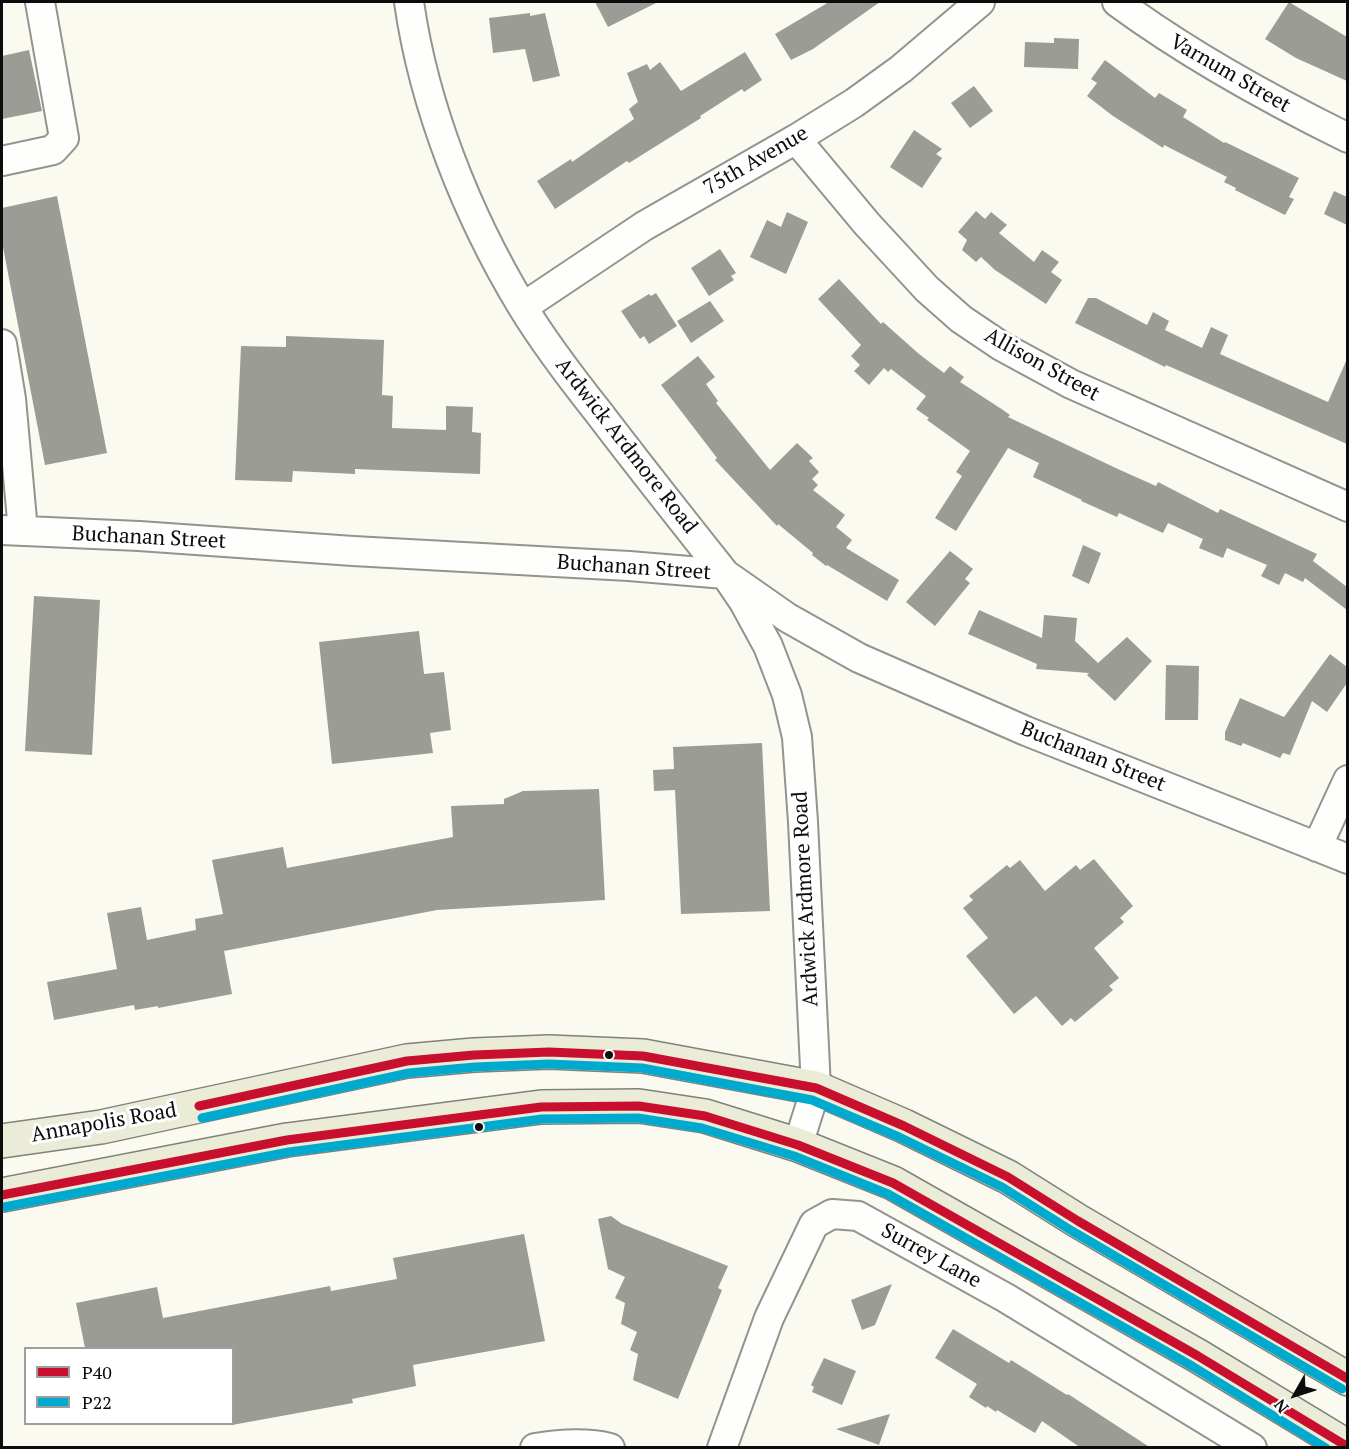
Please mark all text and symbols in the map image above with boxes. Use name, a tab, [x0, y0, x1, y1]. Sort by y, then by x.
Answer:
street label: Varnum Street	[1165, 29, 1295, 119]
street label: 75th Avenue	[699, 121, 813, 201]
street label: Allison Street	[980, 323, 1104, 407]
street label: Ardwick Ardmore Road	[550, 353, 702, 539]
street label: Buchanan Street	[71, 521, 227, 555]
street label: Buchanan Street	[556, 550, 712, 586]
street label: Buchanan Street	[1017, 716, 1169, 798]
street label: Ardwick Ardmore Road	[788, 791, 824, 1007]
unlabelled marker	[603, 1049, 615, 1061]
street label: Annapolis Road	[29, 1098, 179, 1148]
unlabelled marker	[473, 1121, 485, 1133]
street label: Surrey Lane	[877, 1218, 985, 1294]
legend	[24, 1347, 234, 1425]
text: P40	[82, 1360, 112, 1384]
north arrow	[1265, 1365, 1325, 1425]
text: P22	[82, 1390, 112, 1414]
text: N	[1269, 1395, 1293, 1418]

